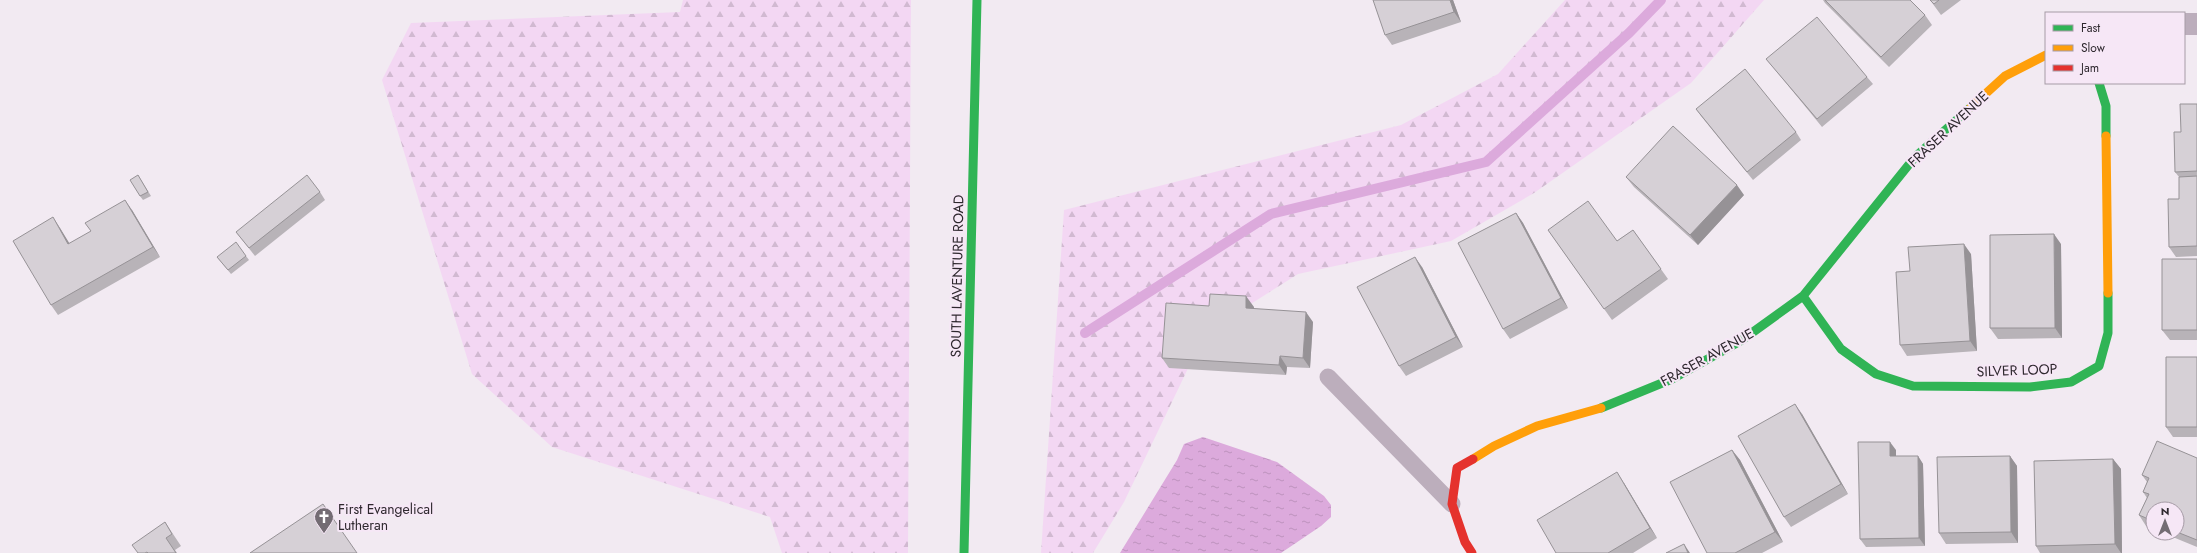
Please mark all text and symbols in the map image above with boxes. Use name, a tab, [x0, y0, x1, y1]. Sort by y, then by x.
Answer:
legend	[2045, 12, 2185, 84]
text: Fast	[2081, 19, 2100, 37]
text: Slow	[2081, 39, 2106, 57]
text: Jam	[2079, 59, 2099, 77]
street label: FRASER AVENUE	[1903, 86, 1993, 172]
street label: SOUTH LAVENTURE ROAD	[946, 194, 968, 358]
street label: FRASER AVENUE	[1657, 323, 1757, 391]
street label: SILVER LOOP	[1976, 359, 2058, 381]
place label: First Evangelical Lutheran	[338, 499, 433, 535]
north arrow	[2145, 501, 2185, 541]
text: N	[2161, 503, 2169, 519]
church icon: First Evangelical Lutheran	[313, 506, 335, 534]

